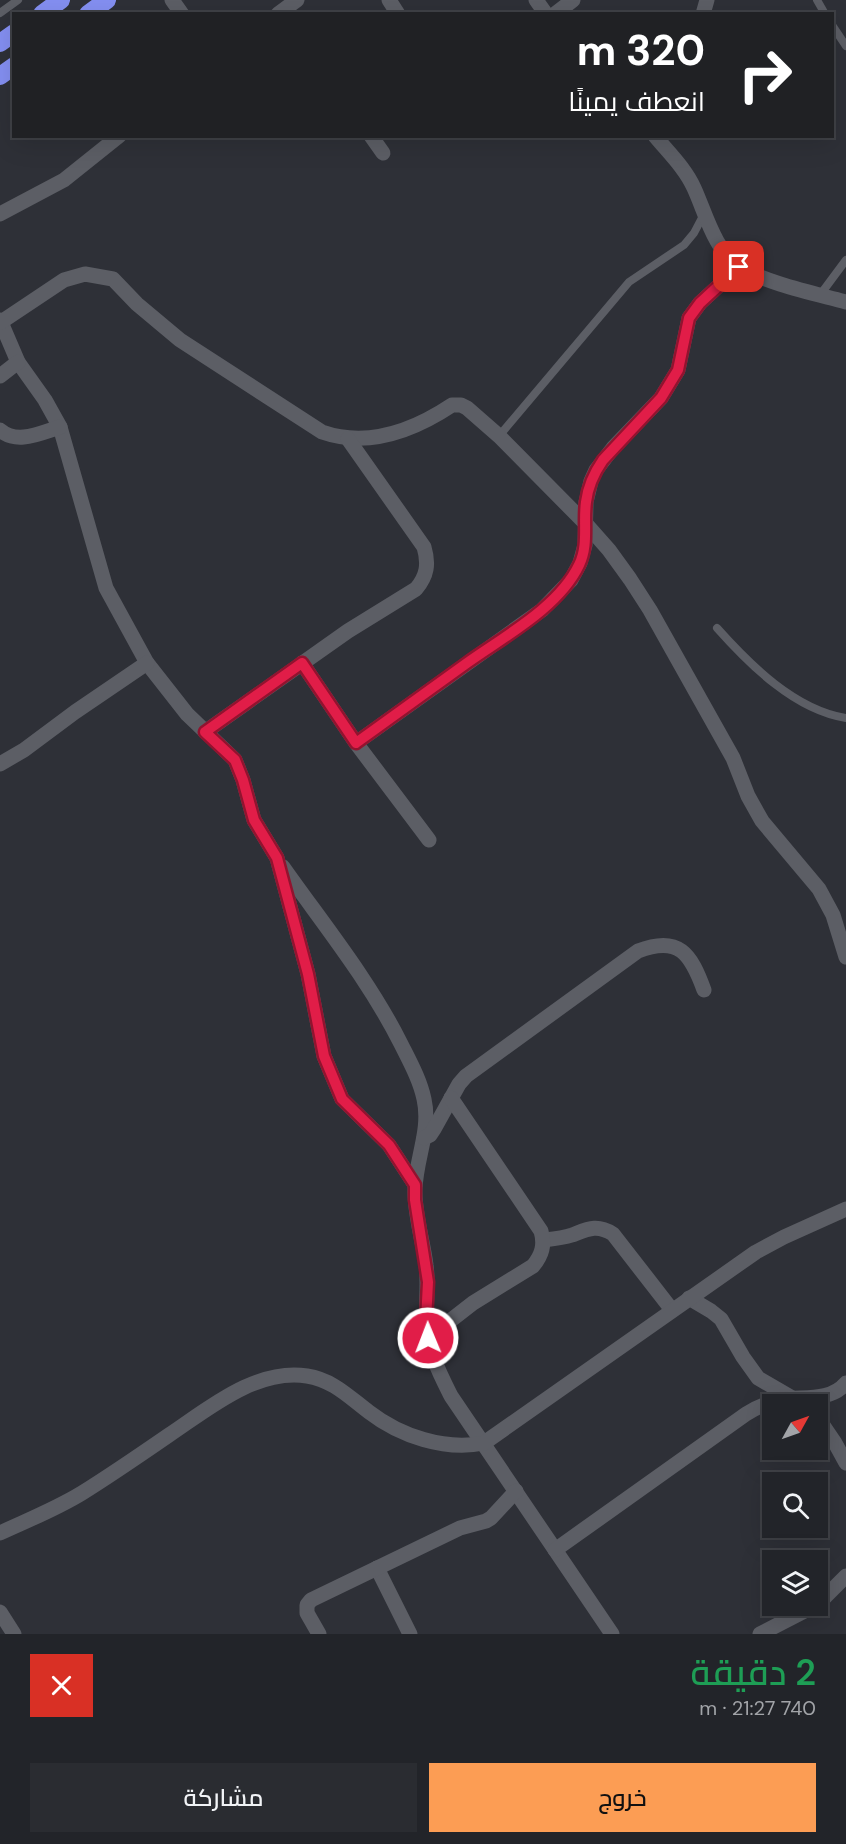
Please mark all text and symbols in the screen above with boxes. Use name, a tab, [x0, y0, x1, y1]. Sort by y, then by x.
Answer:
text: 320 m	[577, 23, 705, 78]
icon: right	[726, 36, 804, 114]
text: انعطف يمينًا	[568, 84, 705, 119]
pin	[713, 241, 764, 292]
icon: arrive	[722, 250, 755, 283]
position arrow	[396, 1306, 460, 1370]
north arrow	[762, 1394, 828, 1460]
map controls	[762, 1394, 828, 1616]
button: search	[762, 1472, 828, 1538]
button: layers	[762, 1550, 828, 1616]
text: 2 دقيقة	[691, 1649, 816, 1696]
button: close	[30, 1654, 93, 1717]
text: 740 m · 21:27	[699, 1695, 816, 1721]
button: مشاركة	[30, 1763, 417, 1832]
button: خروج	[429, 1763, 816, 1832]

